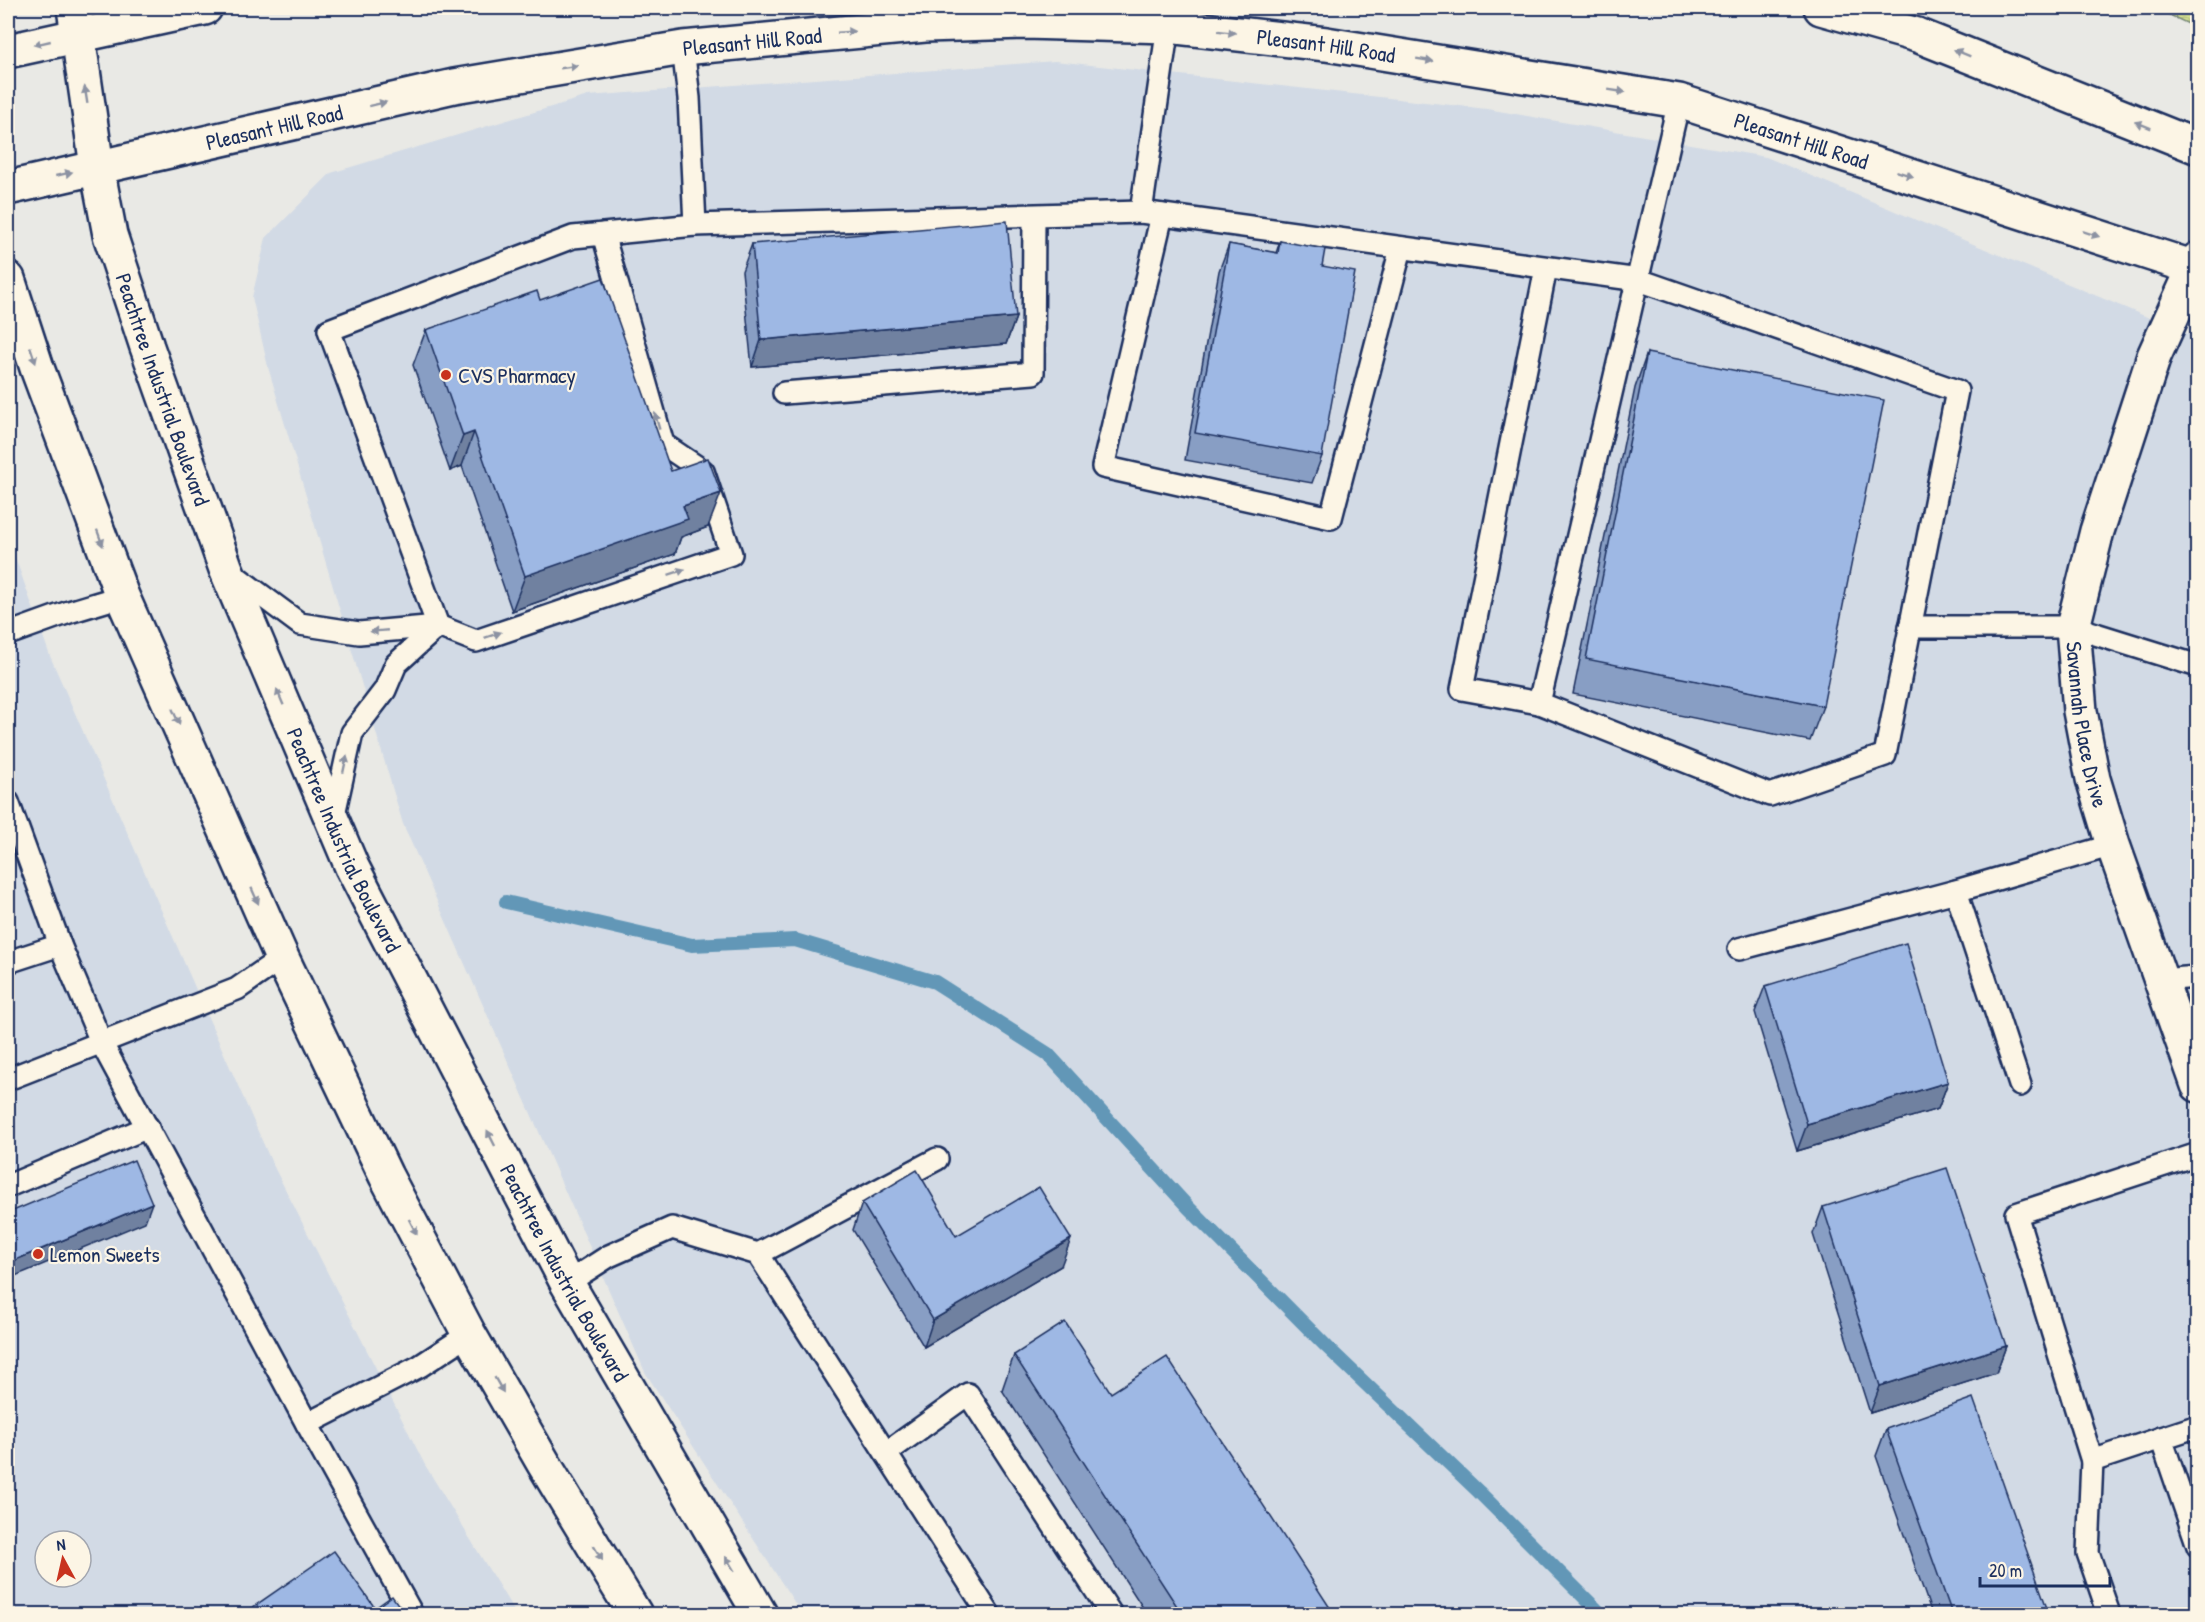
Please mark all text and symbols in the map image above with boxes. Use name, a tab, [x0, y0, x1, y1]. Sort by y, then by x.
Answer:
street label: Pleasant Hill Road	[681, 20, 823, 63]
street label: Pleasant Hill Road	[1255, 21, 1398, 70]
one-way arrow	[836, 27, 855, 37]
one-way arrow	[1217, 28, 1236, 37]
one-way arrow	[33, 38, 52, 48]
one-way arrow	[1953, 48, 1971, 57]
one-way arrow	[1416, 56, 1435, 65]
one-way arrow	[560, 63, 579, 72]
one-way arrow	[82, 85, 91, 104]
one-way arrow	[1608, 87, 1627, 96]
street label: Pleasant Hill Road	[203, 97, 346, 157]
one-way arrow	[368, 99, 387, 108]
street label: Pleasant Hill Road	[1730, 105, 1873, 176]
one-way arrow	[2134, 120, 2152, 129]
one-way arrow	[55, 169, 74, 179]
one-way arrow	[1896, 170, 1914, 179]
one-way arrow	[2082, 230, 2100, 239]
street label: Peachtree Industrial Boulevard	[109, 269, 217, 510]
one-way arrow	[29, 346, 38, 364]
place label: CVS Pharmacy	[458, 360, 576, 390]
marker: CVS Pharmacy	[439, 368, 453, 382]
one-way arrow	[652, 412, 661, 430]
one-way arrow	[96, 529, 106, 547]
one-way arrow	[668, 566, 686, 576]
one-way arrow	[370, 626, 389, 636]
one-way arrow	[484, 630, 502, 639]
street label: Savannah Place Drive	[2059, 640, 2116, 811]
one-way arrow	[275, 687, 285, 705]
one-way arrow	[171, 709, 180, 726]
street label: Peachtree Industrial Boulevard	[280, 723, 409, 958]
one-way arrow	[341, 754, 350, 773]
one-way arrow	[250, 887, 259, 904]
one-way arrow	[486, 1129, 496, 1146]
street label: Peachtree Industrial Boulevard	[493, 1159, 636, 1387]
one-way arrow	[408, 1219, 418, 1236]
place label: Lemon Sweets	[50, 1239, 160, 1269]
marker: Lemon Sweets	[31, 1247, 45, 1261]
one-way arrow	[493, 1377, 504, 1393]
north arrow	[33, 1529, 93, 1589]
text: N	[55, 1533, 67, 1556]
one-way arrow	[592, 1544, 603, 1561]
scale bar	[1980, 1550, 2110, 1588]
one-way arrow	[725, 1555, 735, 1572]
text: 20 m	[1989, 1558, 2022, 1583]

